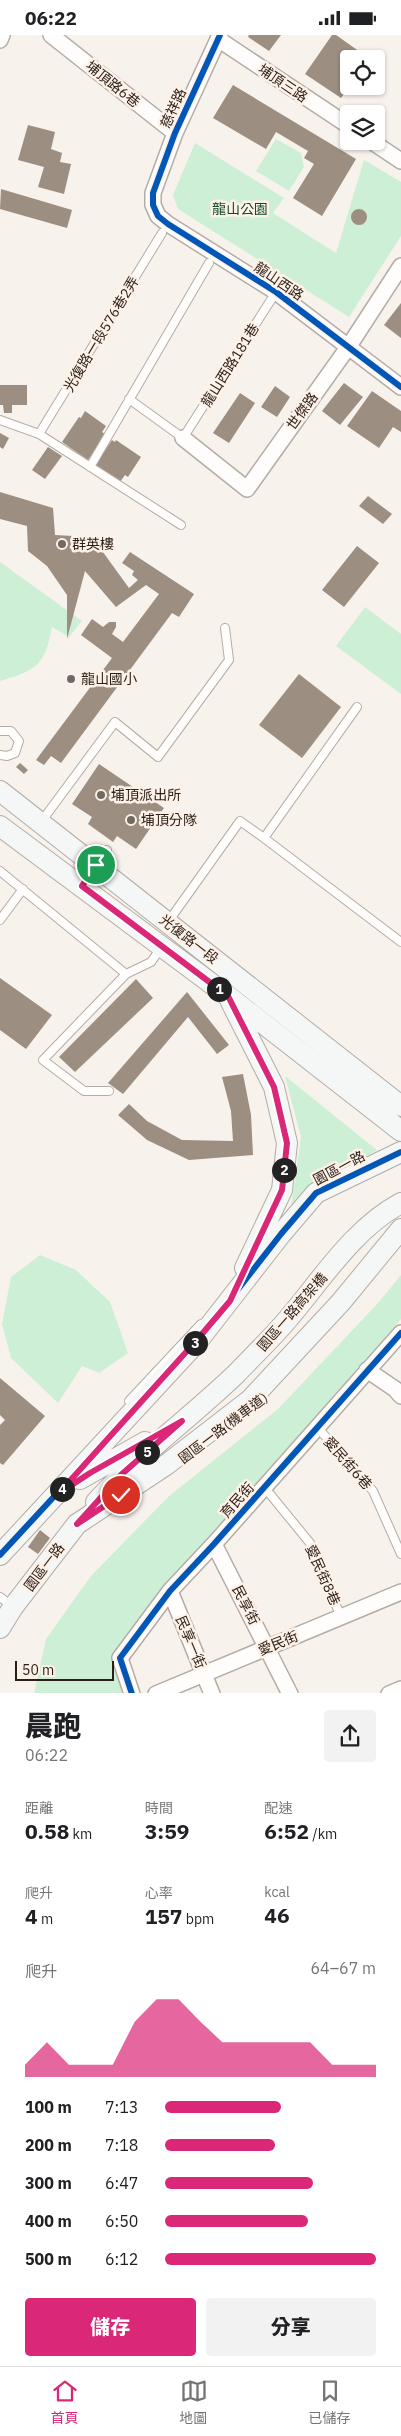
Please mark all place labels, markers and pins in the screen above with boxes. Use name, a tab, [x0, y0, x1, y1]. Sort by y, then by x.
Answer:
place label: 群英樓	[72, 535, 114, 553]
marker: 群英樓	[56, 538, 68, 550]
place label: 龍山國小	[81, 670, 137, 688]
marker: 龍山國小	[65, 673, 77, 685]
place label: 埔頂派出所	[111, 786, 181, 804]
marker: 埔頂派出所	[95, 789, 107, 801]
place label: 埔頂分隊	[141, 811, 197, 829]
marker: 埔頂分隊	[125, 814, 137, 826]
pin	[75, 844, 117, 886]
pin: 1	[206, 977, 232, 1001]
pin: 2	[272, 1157, 296, 1183]
pin: 3	[182, 1331, 208, 1355]
pin: 5	[134, 1439, 160, 1465]
pin	[100, 1474, 142, 1516]
pin: 4	[50, 1477, 74, 1501]

